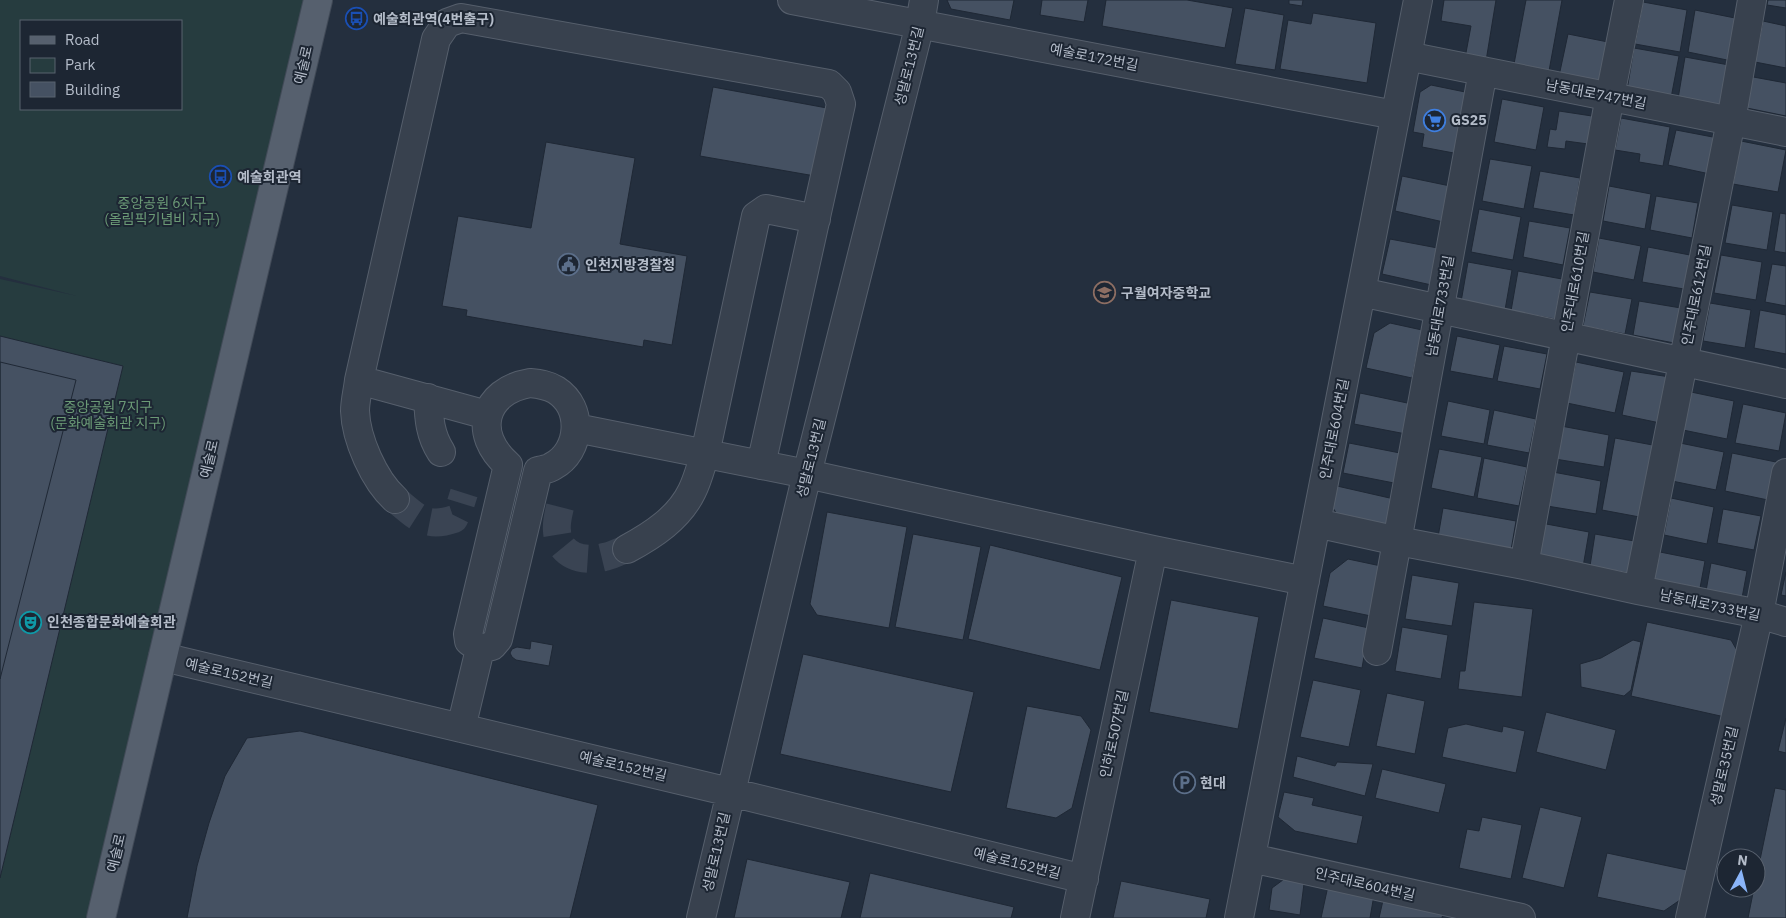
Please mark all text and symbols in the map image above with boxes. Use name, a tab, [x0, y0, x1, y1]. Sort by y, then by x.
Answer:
bus stop icon: 예술회관역(4번출구)	[345, 7, 369, 31]
place label: 예술회관역(4번출구)	[373, 10, 494, 28]
legend	[20, 20, 182, 110]
street label: 성말로13번길	[890, 24, 928, 108]
text: Road	[65, 30, 100, 49]
street label: 예술로172번길	[1048, 40, 1140, 74]
street label: 예술로	[290, 44, 316, 86]
text: Park	[65, 55, 95, 74]
street label: 남동대로747번길	[1544, 75, 1648, 113]
text: Building	[65, 80, 120, 99]
supermarket icon: GS25	[1423, 108, 1447, 132]
place label: GS25	[1451, 111, 1487, 129]
bus stop icon: 예술회관역	[209, 165, 233, 189]
place label: 예술회관역	[237, 168, 301, 186]
park label: 중앙공원 6지구 (올림픽기념비 지구)	[104, 194, 220, 228]
street label: 인주대로610번길	[1557, 230, 1593, 334]
street label: 인주대로612번길	[1677, 243, 1715, 347]
public building icon: 인천지방경찰청	[557, 253, 581, 277]
street label: 남동대로733번길	[1422, 254, 1458, 358]
place label: 인천지방경찰청	[585, 256, 675, 274]
school or university icon: 구월여자중학교	[1093, 281, 1117, 305]
place label: 구월여자중학교	[1121, 284, 1211, 302]
street label: 인주대로604번길	[1315, 377, 1353, 481]
park label: 중앙공원 7지구 (문화예술회관 지구)	[50, 398, 166, 432]
street label: 성말로13번길	[792, 416, 830, 500]
street label: 예술로	[196, 438, 222, 480]
street label: 남동대로733번길	[1658, 586, 1762, 624]
theatre icon: 인천종합문화예술회관	[19, 610, 43, 634]
place label: 인천종합문화예술회관	[47, 613, 176, 631]
street label: 예술로152번길	[183, 654, 275, 692]
street label: 인하로507번길	[1096, 688, 1132, 780]
street label: 성말로35번길	[1706, 724, 1742, 808]
street label: 예술로152번길	[577, 747, 669, 785]
parking icon: 현대	[1172, 771, 1196, 795]
place label: 현대	[1200, 774, 1226, 792]
street label: 성말로13번길	[698, 810, 734, 894]
street label: 예술로	[103, 832, 129, 874]
street label: 예술로152번길	[971, 843, 1063, 883]
north arrow	[1716, 848, 1766, 898]
text: N	[1736, 851, 1749, 870]
street label: 인주대로604번길	[1313, 864, 1417, 904]

